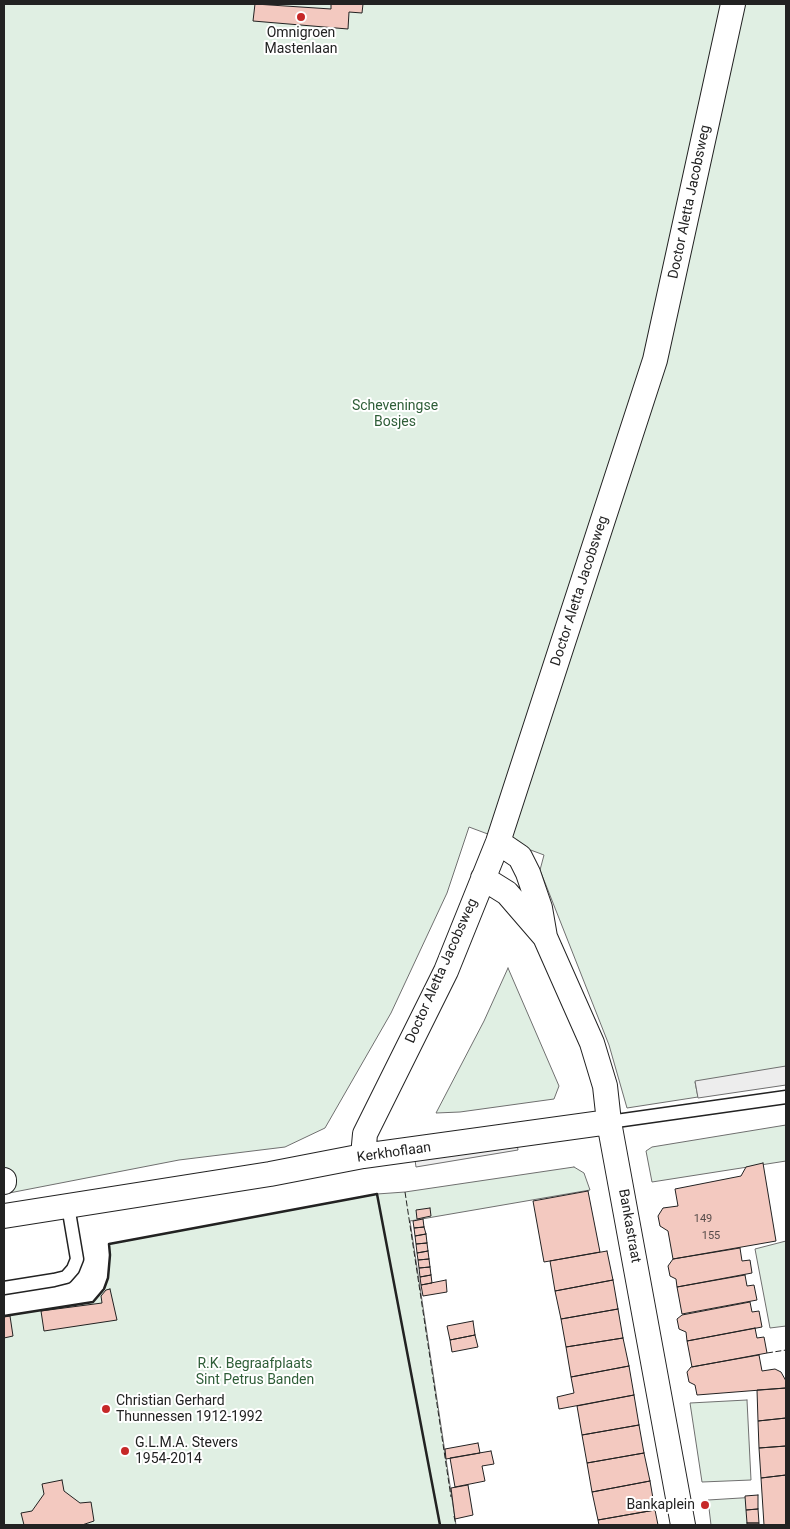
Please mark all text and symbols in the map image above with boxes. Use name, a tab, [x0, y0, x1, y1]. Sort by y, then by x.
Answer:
marker: Omnigroen Mastenlaan	[295, 11, 307, 23]
place label: Omnigroen Mastenlaan	[264, 25, 338, 58]
street label: Doctor Aletta Jacobsweg	[665, 124, 715, 280]
park label: Scheveningse Bosjes	[352, 398, 438, 431]
street label: Doctor Aletta Jacobsweg	[548, 514, 612, 668]
street label: Doctor Aletta Jacobsweg	[402, 896, 482, 1046]
street label: Kerkhoflaan	[356, 1139, 432, 1167]
street label: Bankastraat	[614, 1188, 644, 1264]
house number: 149	[694, 1212, 712, 1226]
house number: 155	[702, 1229, 720, 1243]
park label: R.K. Begraafplaats Sint Petrus Banden	[196, 1356, 314, 1388]
place label: Christian Gerhard Thunnessen 1912-1992	[116, 1393, 263, 1425]
marker: Christian Gerhard Thunnessen 1912-1992	[100, 1403, 112, 1415]
place label: G.L.M.A. Stevers 1954-2014	[135, 1435, 238, 1468]
marker: G.L.M.A. Stevers 1954-2014	[119, 1445, 131, 1457]
place label: Bankaplein	[626, 1497, 695, 1513]
marker: Bankaplein	[699, 1499, 711, 1511]

